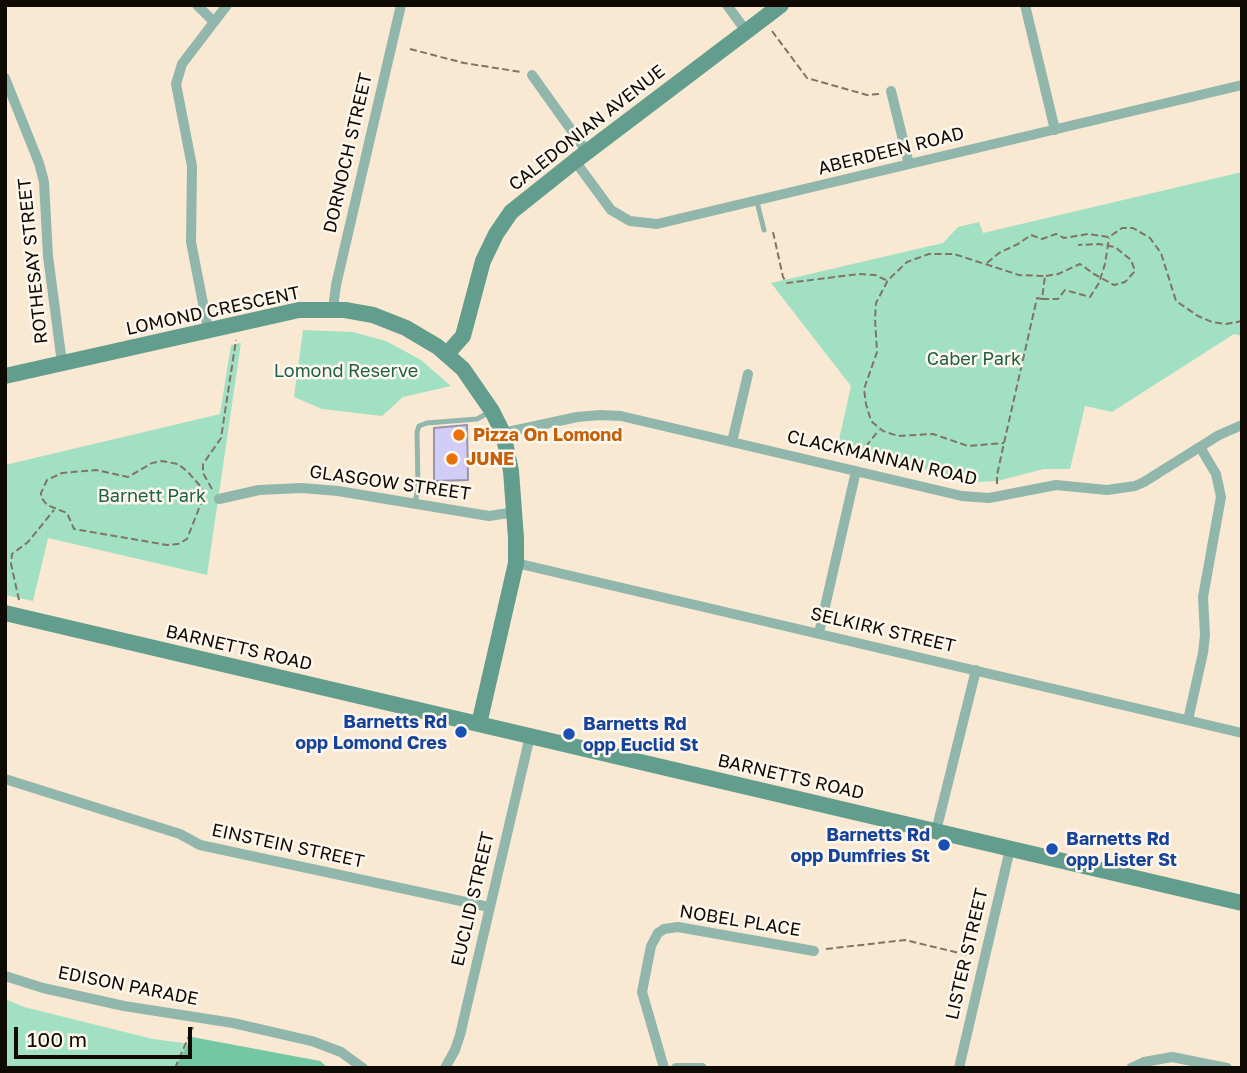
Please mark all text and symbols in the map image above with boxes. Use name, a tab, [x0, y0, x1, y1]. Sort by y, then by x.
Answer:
street label: CALEDONIAN AVENUE	[505, 60, 669, 196]
street label: DORNOCH STREET	[319, 71, 377, 235]
street label: ABERDEEN ROAD	[816, 122, 966, 180]
street label: ROTHESAY STREET	[14, 177, 52, 345]
street label: LOMOND CRESCENT	[124, 282, 302, 340]
park label: Caber Park	[927, 348, 1021, 370]
park label: Lomond Reserve	[274, 360, 418, 382]
place label: Pizza On Lomond	[473, 424, 622, 446]
street label: CLACKMANNAN ROAD	[785, 426, 979, 490]
marker: Pizza On Lomond	[451, 427, 467, 443]
place label: JUNE	[466, 448, 514, 470]
marker: JUNE	[444, 451, 460, 467]
street label: GLASGOW STREET	[308, 461, 472, 505]
park label: Barnett Park	[98, 485, 206, 507]
street label: SELKIRK STREET	[808, 603, 958, 657]
street label: BARNETTS ROAD	[164, 621, 314, 675]
place label: Barnetts Rd opp Lomond Cres	[295, 711, 447, 754]
place label: Barnetts Rd opp Euclid St	[583, 713, 698, 756]
marker: Barnetts Rd opp Lomond Cres	[453, 724, 469, 740]
marker: Barnetts Rd opp Euclid St	[561, 726, 577, 742]
street label: BARNETTS ROAD	[716, 750, 866, 804]
street label: EINSTEIN STREET	[210, 819, 366, 873]
place label: Barnetts Rd opp Dumfries St	[790, 824, 930, 866]
place label: Barnetts Rd opp Lister St	[1066, 828, 1177, 870]
street label: EUCLID STREET	[447, 830, 499, 968]
marker: Barnetts Rd opp Dumfries St	[936, 837, 952, 853]
marker: Barnetts Rd opp Lister St	[1044, 841, 1060, 857]
street label: LISTER STREET	[941, 886, 993, 1022]
street label: NOBEL PLACE	[678, 901, 802, 941]
street label: EDISON PARADE	[56, 962, 200, 1010]
scale bar	[18, 1014, 196, 1058]
text: 100 m	[27, 1026, 87, 1052]

